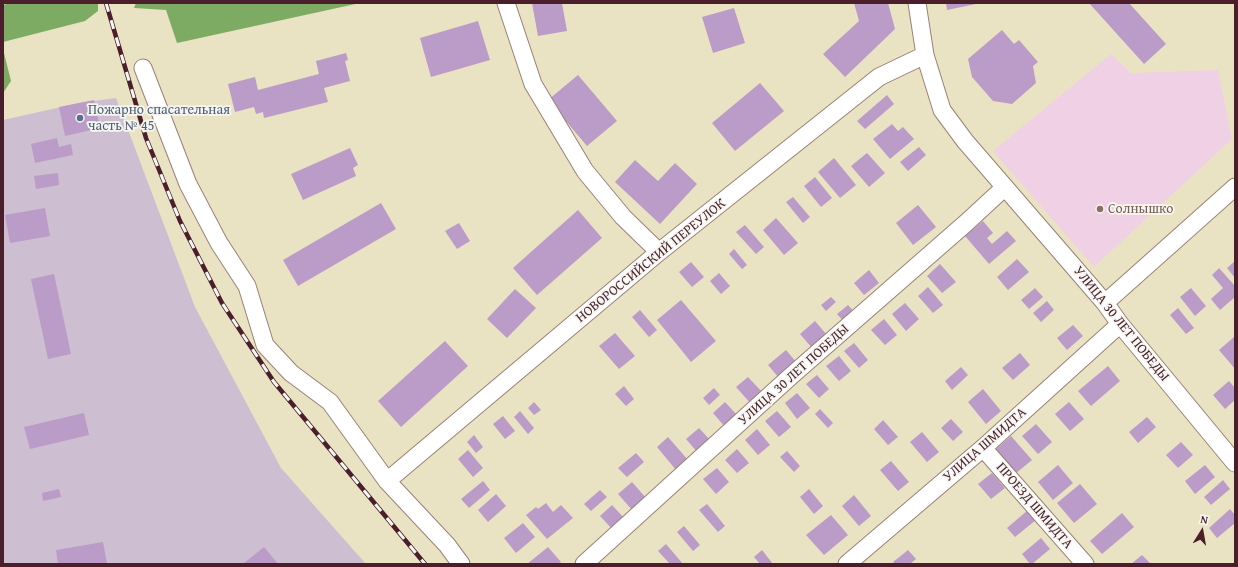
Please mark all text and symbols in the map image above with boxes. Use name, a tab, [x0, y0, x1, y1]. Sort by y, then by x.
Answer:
place label: Пожарно спасательная часть № 45	[88, 102, 230, 134]
marker: Пожарно спасательная часть № 45	[75, 113, 85, 123]
street label: НОВОРОССИЙСКИЙ ПЕРЕУЛОК	[573, 195, 729, 327]
place label: Солнышко	[1108, 201, 1173, 217]
marker: Солнышко	[1095, 204, 1105, 214]
street label: УЛИЦА 30 ЛЕТ ПОБЕДЫ	[1069, 263, 1173, 385]
street label: УЛИЦА 30 ЛЕТ ПОБЕДЫ	[735, 321, 853, 429]
street label: УЛИЦА ШМИДТА	[940, 404, 1030, 486]
street label: ПРОЕЗД ШМИДТА	[992, 459, 1076, 553]
north arrow	[1182, 511, 1222, 551]
text: N	[1199, 511, 1209, 528]

